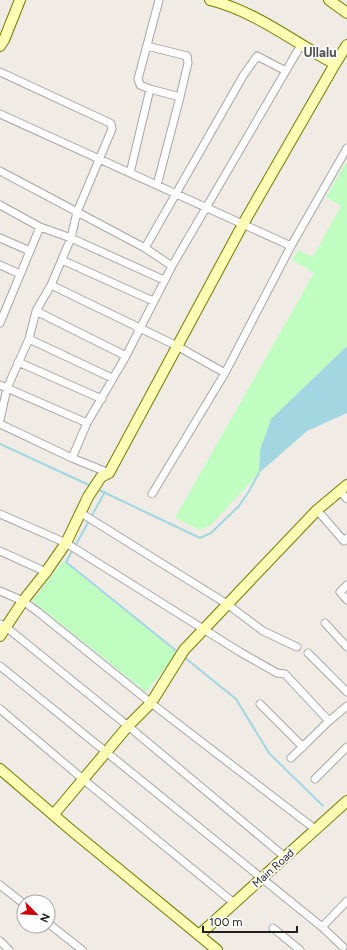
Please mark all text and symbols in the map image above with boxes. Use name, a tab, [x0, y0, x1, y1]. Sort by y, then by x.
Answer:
district label: Ullalu	[303, 45, 337, 60]
street label: Main Road	[250, 846, 297, 890]
north arrow	[16, 894, 56, 934]
scale bar	[203, 908, 297, 934]
text: N	[37, 911, 52, 924]
text: 100 m	[209, 915, 243, 929]

